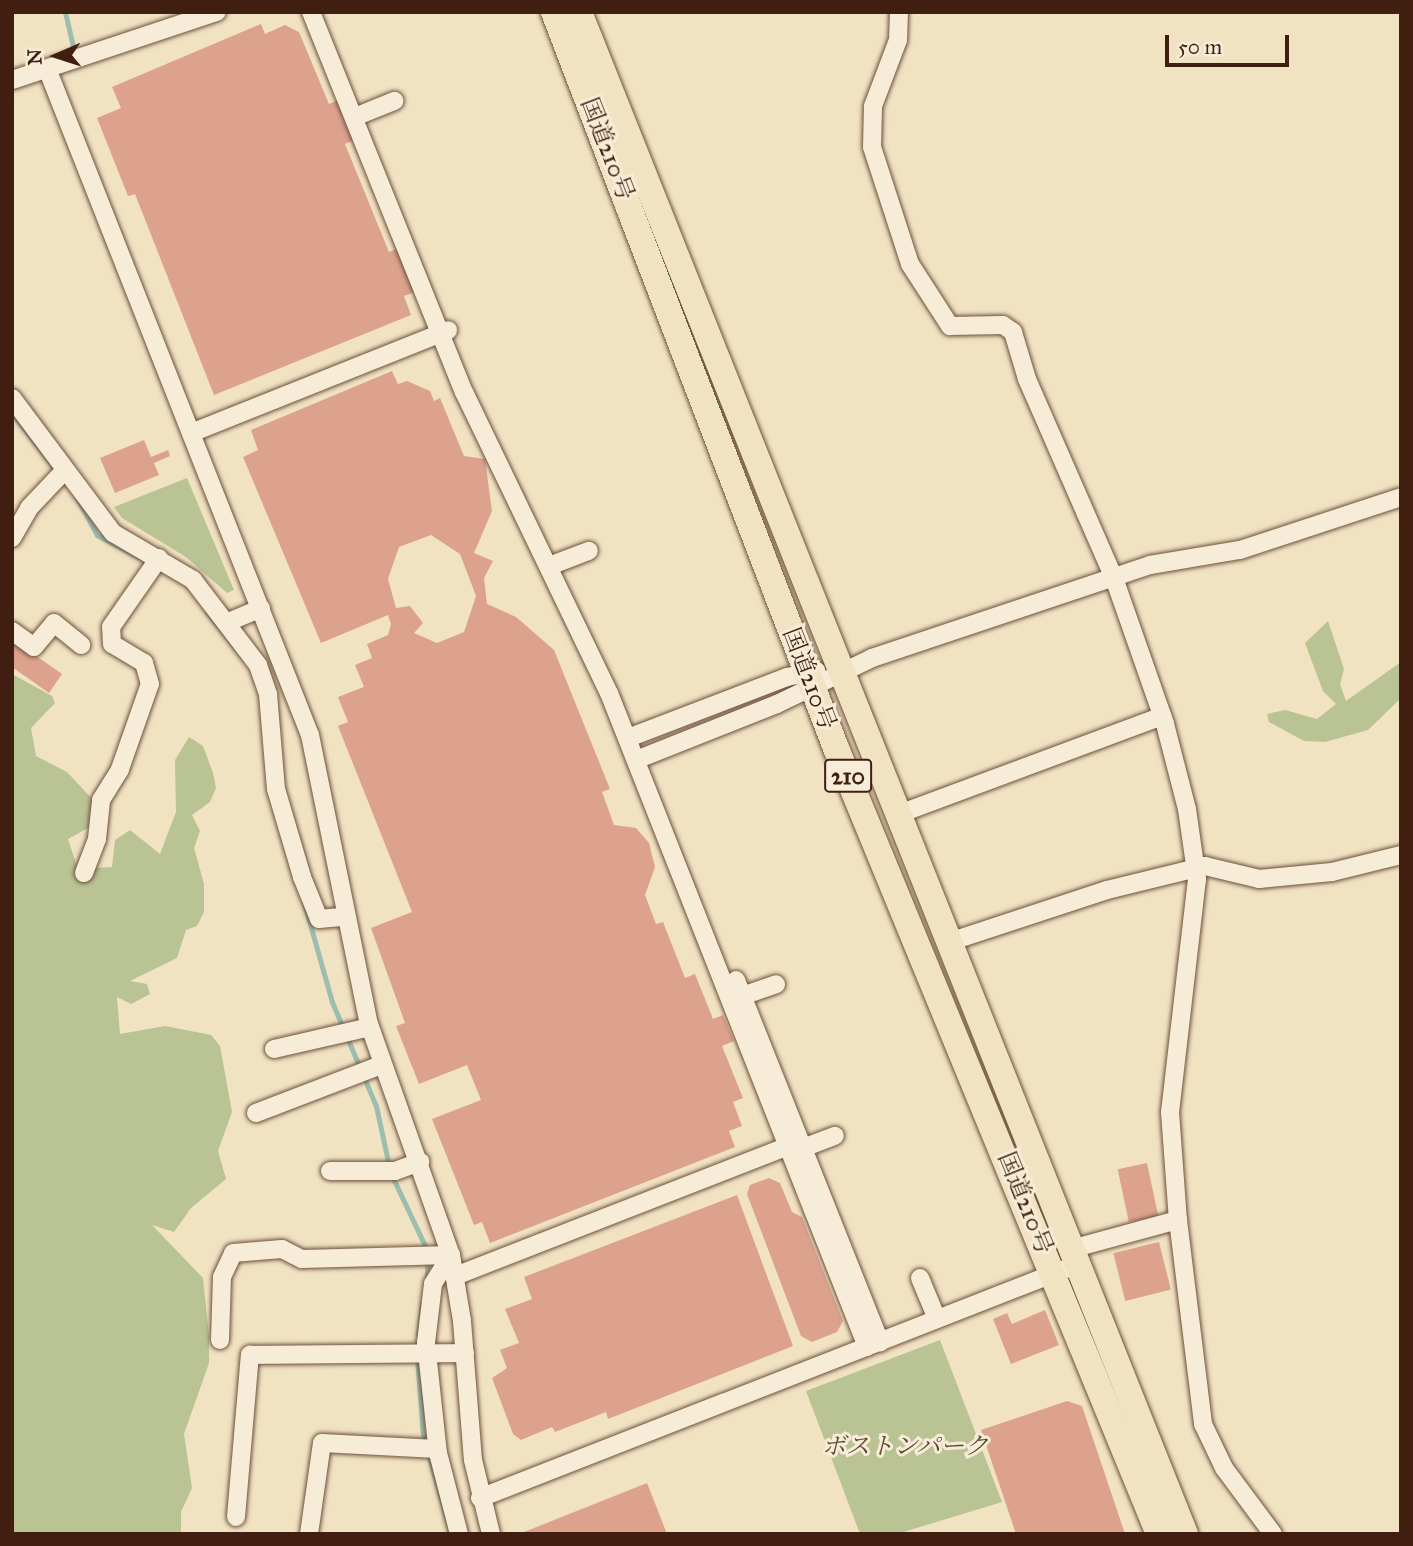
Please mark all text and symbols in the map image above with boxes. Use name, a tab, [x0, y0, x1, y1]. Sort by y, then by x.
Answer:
north arrow	[21, 21, 91, 91]
scale bar	[1168, 21, 1292, 65]
text: 50 m	[1178, 34, 1222, 60]
text: N	[23, 48, 46, 66]
street label: 国道210号	[574, 94, 640, 204]
street label: 国道210号	[776, 624, 842, 734]
road number: 210	[824, 756, 872, 796]
street label: 国道210号	[992, 1148, 1058, 1258]
park label: ボストンパーク	[821, 1433, 989, 1461]

